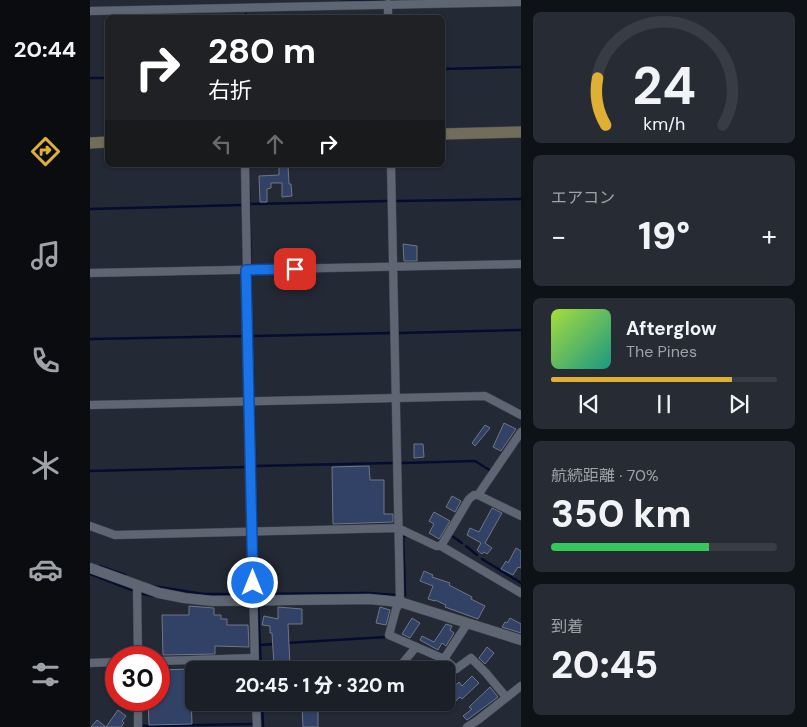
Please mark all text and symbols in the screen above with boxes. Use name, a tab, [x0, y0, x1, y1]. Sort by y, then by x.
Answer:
text: 280 m	[208, 28, 316, 74]
text: 20:44	[14, 35, 76, 64]
icon: right	[125, 35, 190, 100]
text: 24	[632, 52, 696, 120]
text: 右折	[208, 76, 252, 105]
text: km/h	[643, 112, 685, 136]
icon: left	[208, 130, 236, 158]
icon: ahead	[261, 130, 289, 158]
icon: right	[314, 130, 342, 158]
icon: directions	[28, 134, 63, 169]
text: エアコン	[551, 187, 615, 208]
text: 19°	[638, 211, 690, 261]
text: −	[551, 218, 566, 255]
text: +	[762, 218, 777, 255]
icon: music	[28, 238, 63, 273]
pin	[274, 248, 316, 290]
icon: arrive	[281, 255, 309, 283]
text: Afterglow	[626, 316, 717, 341]
text: The Pines	[626, 341, 697, 362]
icon: phone	[28, 343, 63, 378]
icon: previous	[575, 390, 603, 418]
icon: pause	[650, 390, 678, 418]
icon: next	[725, 390, 753, 418]
icon: climate	[28, 448, 63, 483]
text: 航続距離 · 70%	[551, 465, 659, 486]
text: 350 km	[551, 489, 692, 539]
icon: car	[28, 552, 63, 587]
position arrow	[226, 556, 278, 608]
text: 到着	[551, 616, 583, 637]
text: 20:45	[551, 640, 658, 690]
speed limit sign: 30	[105, 646, 170, 711]
icon: filters	[28, 657, 63, 692]
text: 20:45 · 1 分 · 320 m	[235, 673, 405, 698]

